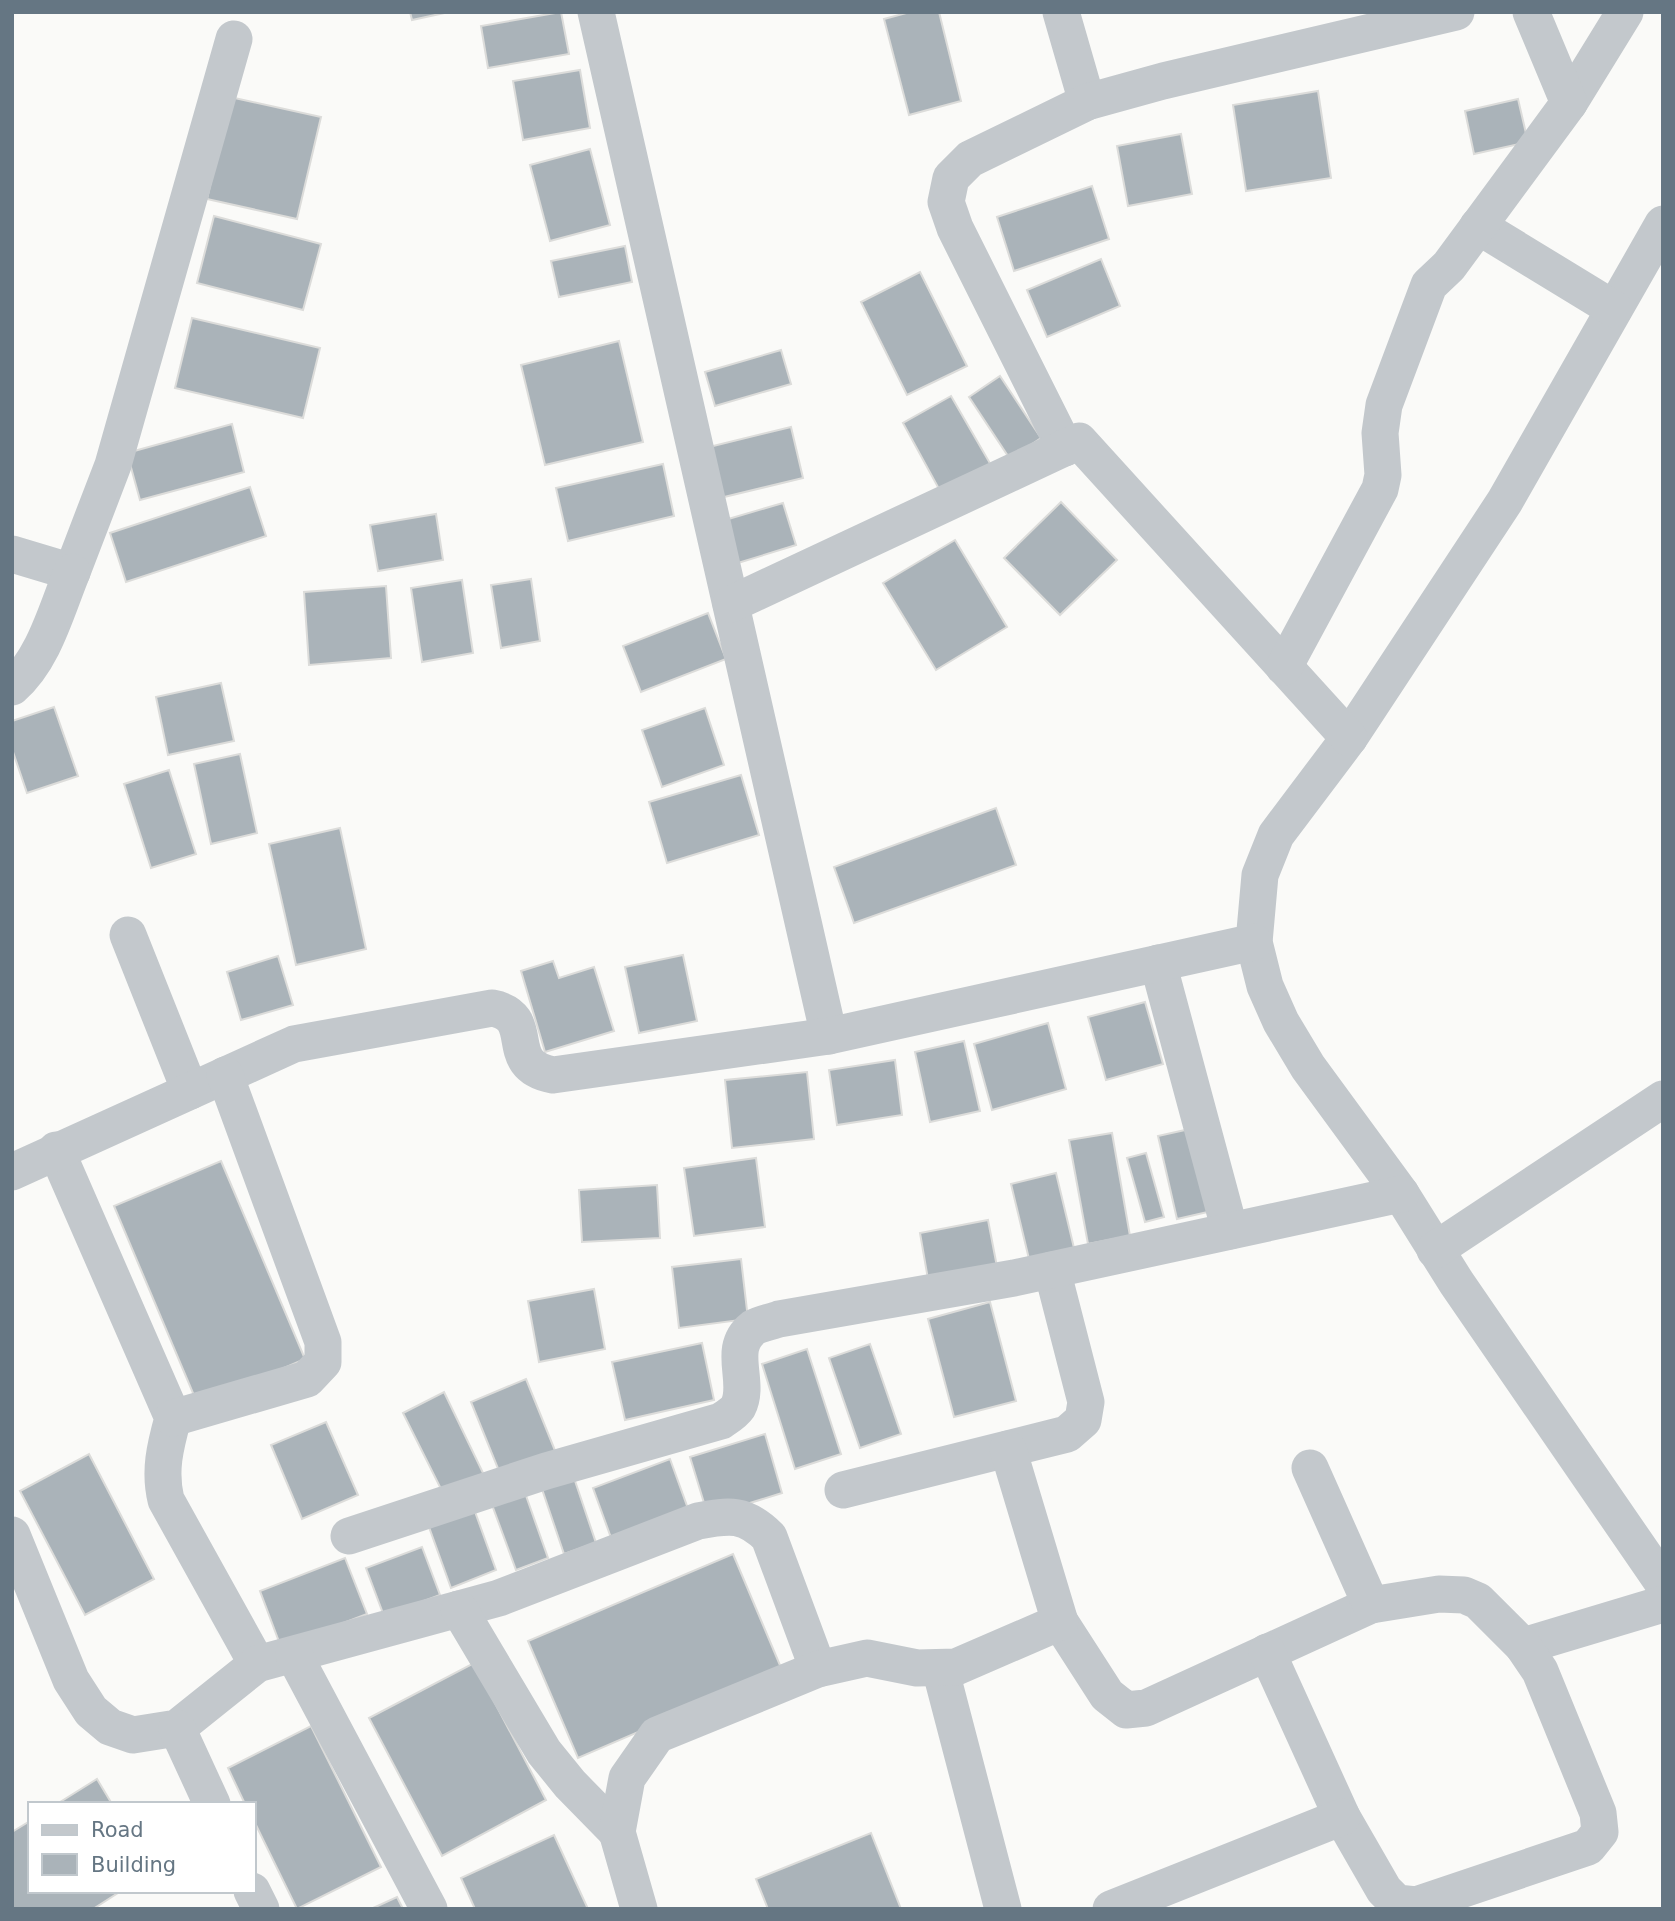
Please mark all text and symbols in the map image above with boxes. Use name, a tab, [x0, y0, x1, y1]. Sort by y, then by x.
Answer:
legend	[28, 1802, 256, 1893]
text: Road	[91, 1818, 144, 1842]
text: Building	[91, 1853, 176, 1877]

